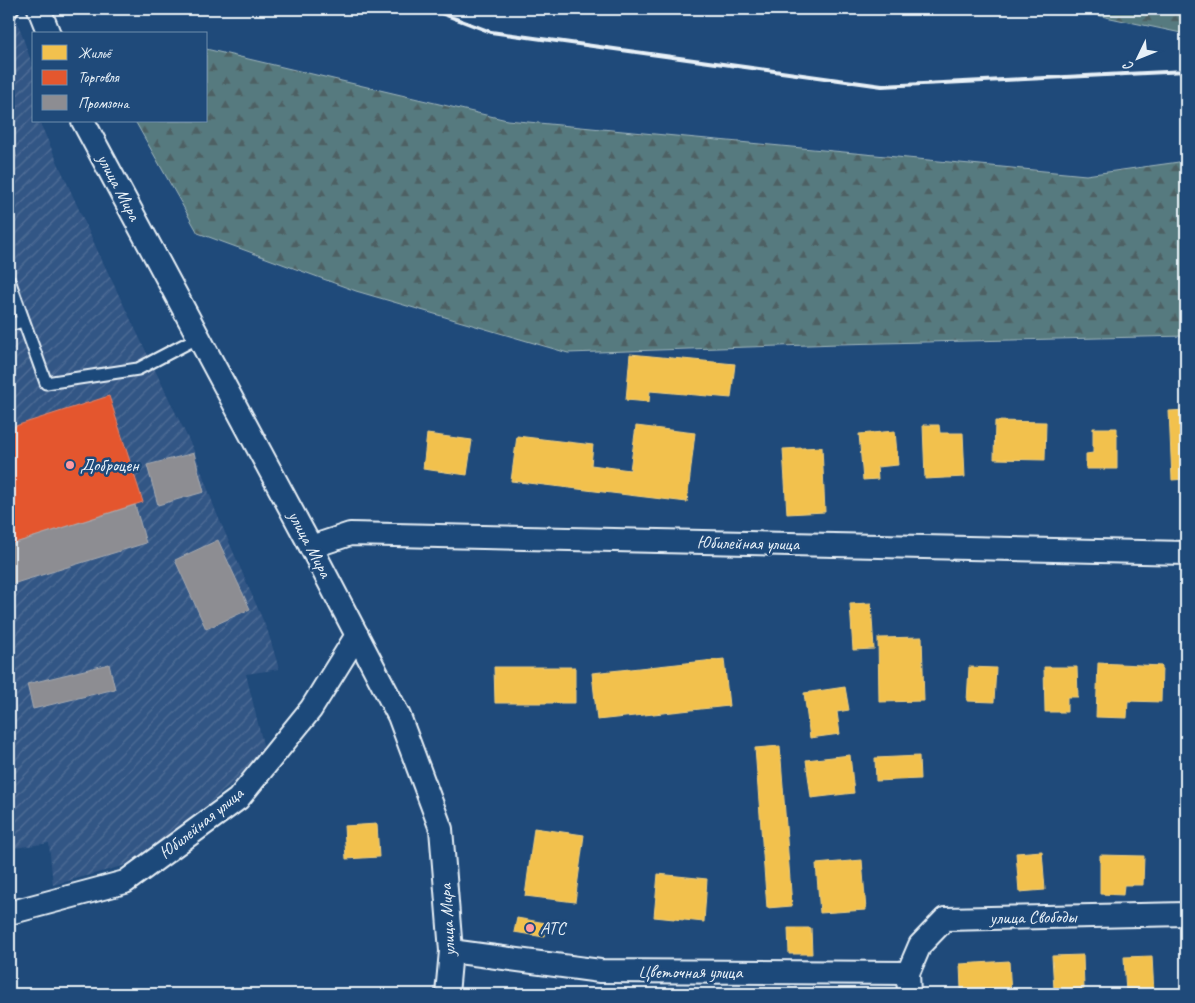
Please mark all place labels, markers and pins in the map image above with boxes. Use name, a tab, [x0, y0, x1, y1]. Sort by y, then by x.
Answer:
place label: Доброцен	[80, 454, 140, 476]
marker: Доброцен	[64, 459, 76, 471]
place label: АТС	[540, 917, 567, 939]
marker: АТС	[524, 922, 536, 934]

